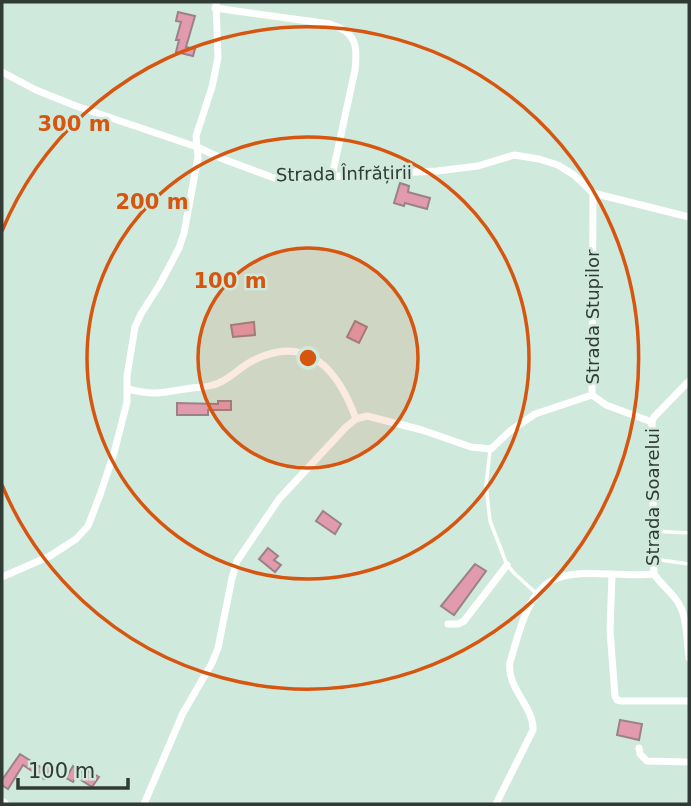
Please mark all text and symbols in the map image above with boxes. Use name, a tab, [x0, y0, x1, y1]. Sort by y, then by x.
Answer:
text: 300 m	[37, 112, 111, 136]
street label: Strada Înfrățirii	[276, 162, 412, 185]
text: 200 m	[115, 190, 189, 214]
street label: Strada Stupilor	[582, 249, 603, 384]
text: 100 m	[193, 269, 267, 293]
centre of rings	[296, 346, 320, 370]
street label: Strada Soarelui	[642, 428, 663, 566]
scale bar	[18, 746, 128, 790]
text: 100 m	[28, 759, 95, 783]

